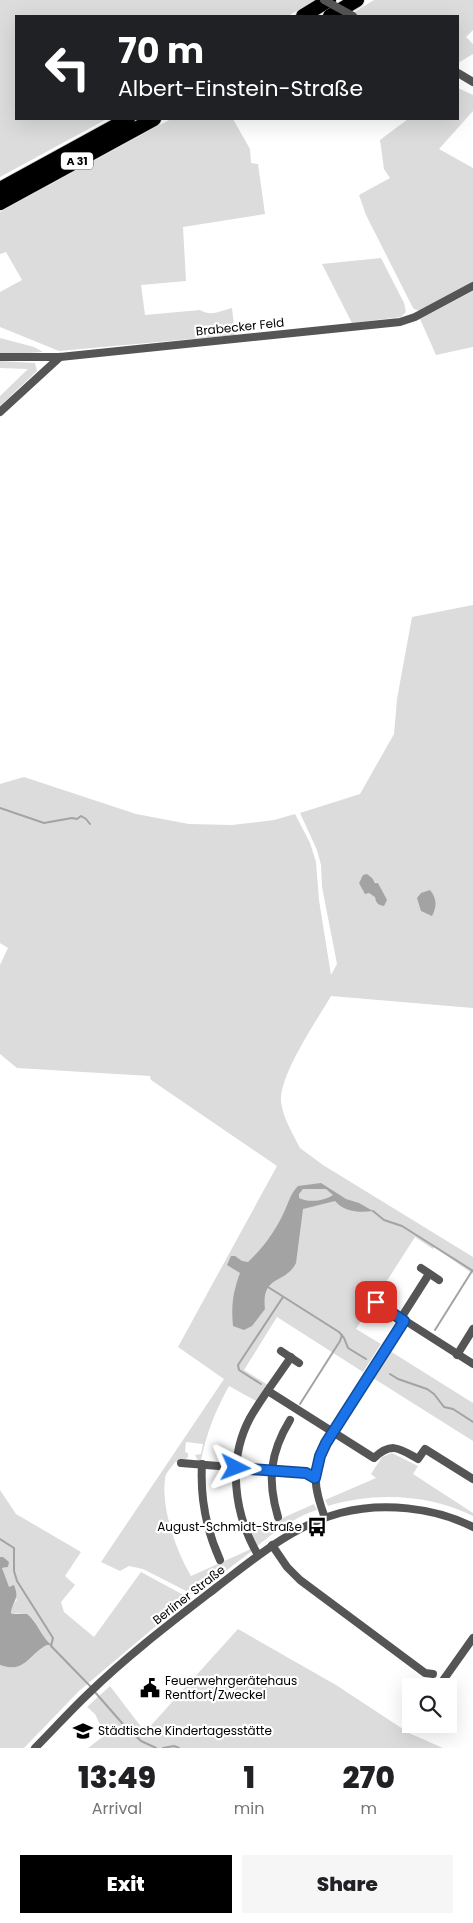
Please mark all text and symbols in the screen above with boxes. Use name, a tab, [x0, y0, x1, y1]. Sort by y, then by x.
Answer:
text: 70 m	[118, 26, 204, 75]
icon: left	[35, 35, 100, 100]
text: Albert-Einstein-Straße	[118, 73, 363, 104]
road number: A 31	[61, 153, 93, 170]
street label: Brabecker Feld	[195, 313, 285, 340]
pin	[355, 1281, 397, 1323]
icon: arrive	[362, 1288, 390, 1316]
position arrow	[209, 1441, 261, 1493]
bus stop icon: August-Schmidt-Straße	[306, 1516, 328, 1538]
place label: August-Schmidt-Straße	[157, 1518, 302, 1535]
street label: Berliner Straße	[149, 1561, 228, 1628]
place label: Feuerwehrgerätehaus Rentfort/Zweckel	[165, 1672, 297, 1703]
public building icon: Feuerwehrgerätehaus Rentfort/Zweckel	[139, 1677, 161, 1699]
map controls	[402, 1678, 457, 1733]
button: search	[402, 1678, 457, 1733]
school or university icon: Städtische Kindertagesstätte	[72, 1720, 94, 1742]
place label: Städtische Kindertagesstätte	[98, 1722, 272, 1739]
text: 13:49	[78, 1756, 156, 1799]
text: 1	[243, 1756, 255, 1799]
text: 270	[343, 1756, 395, 1799]
text: Arrival	[92, 1797, 142, 1820]
text: min	[234, 1797, 265, 1820]
text: m	[361, 1797, 377, 1820]
button: Exit	[20, 1855, 232, 1913]
button: Share	[242, 1855, 453, 1913]

